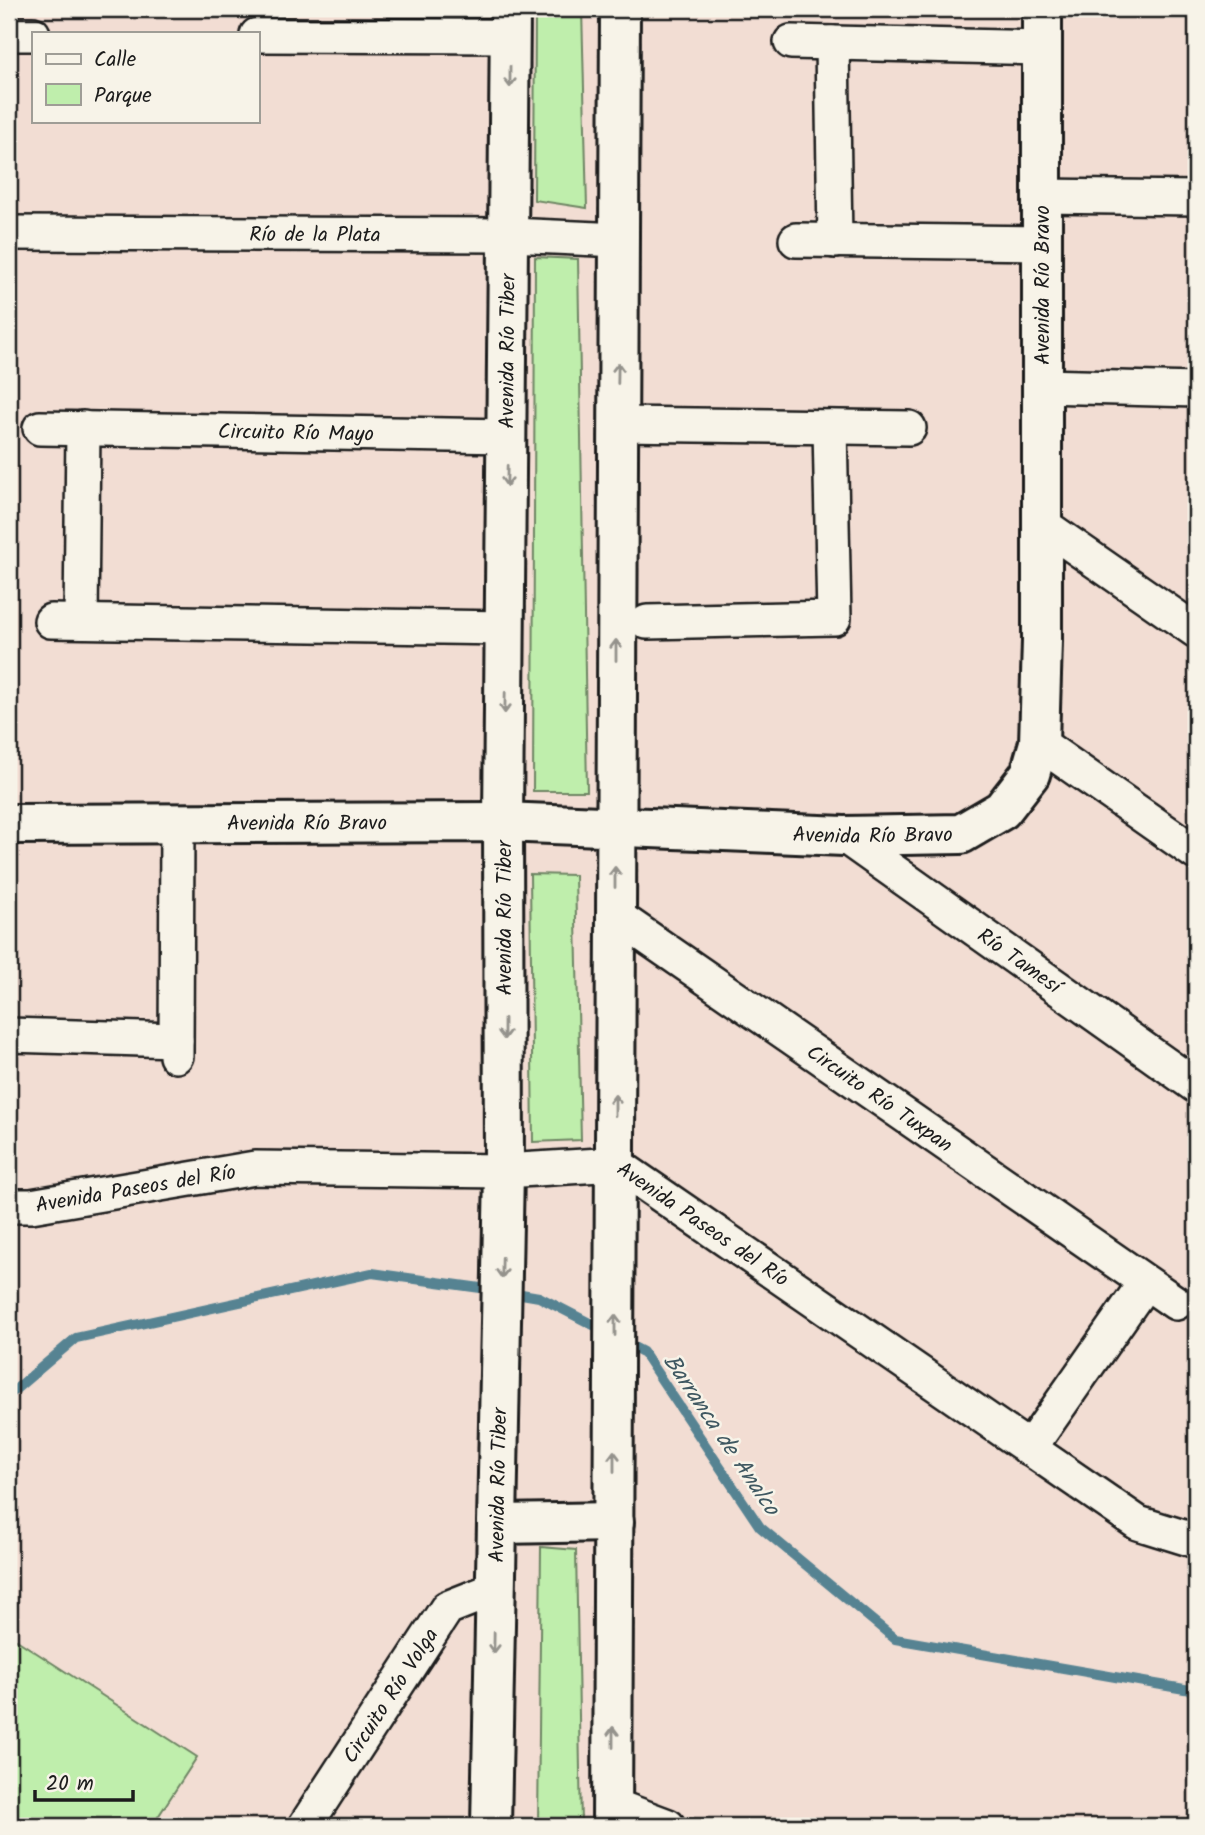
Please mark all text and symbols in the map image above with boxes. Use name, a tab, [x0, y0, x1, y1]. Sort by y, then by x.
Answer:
legend	[32, 32, 259, 122]
text: Calle	[94, 44, 137, 77]
one-way arrow	[503, 65, 517, 88]
text: Parque	[94, 80, 152, 113]
street label: Avenida Río Bravo	[1027, 205, 1060, 365]
street label: Río de la Plata	[249, 219, 381, 252]
street label: Avenida Río Tiber	[491, 272, 526, 429]
one-way arrow	[612, 362, 625, 385]
street label: Circuito Río Mayo	[218, 416, 374, 452]
one-way arrow	[501, 464, 514, 487]
one-way arrow	[609, 638, 623, 661]
one-way arrow	[498, 692, 511, 715]
street label: Avenida Río Bravo	[227, 807, 387, 841]
street label: Avenida Río Bravo	[792, 819, 953, 854]
street label: Avenida Río Tiber	[489, 840, 522, 995]
one-way arrow	[608, 866, 622, 889]
street label: Río Tamesí	[970, 920, 1070, 1005]
one-way arrow	[497, 1017, 511, 1040]
street label: Circuito Río Tuxpan	[799, 1037, 959, 1162]
one-way arrow	[608, 1093, 622, 1116]
street label: Avenida Paseos del Río	[609, 1154, 795, 1296]
street label: Avenida Paseos del Río	[33, 1157, 239, 1223]
one-way arrow	[496, 1256, 509, 1279]
one-way arrow	[608, 1314, 622, 1337]
water label: Barranca de Analco	[653, 1347, 789, 1525]
street label: Avenida Río Tiber	[481, 1406, 517, 1563]
one-way arrow	[607, 1449, 621, 1472]
street label: Circuito Río Volga	[335, 1622, 448, 1770]
one-way arrow	[488, 1631, 501, 1654]
one-way arrow	[606, 1726, 620, 1749]
scale bar	[35, 1758, 133, 1802]
text: 20 m	[46, 1768, 94, 1801]

